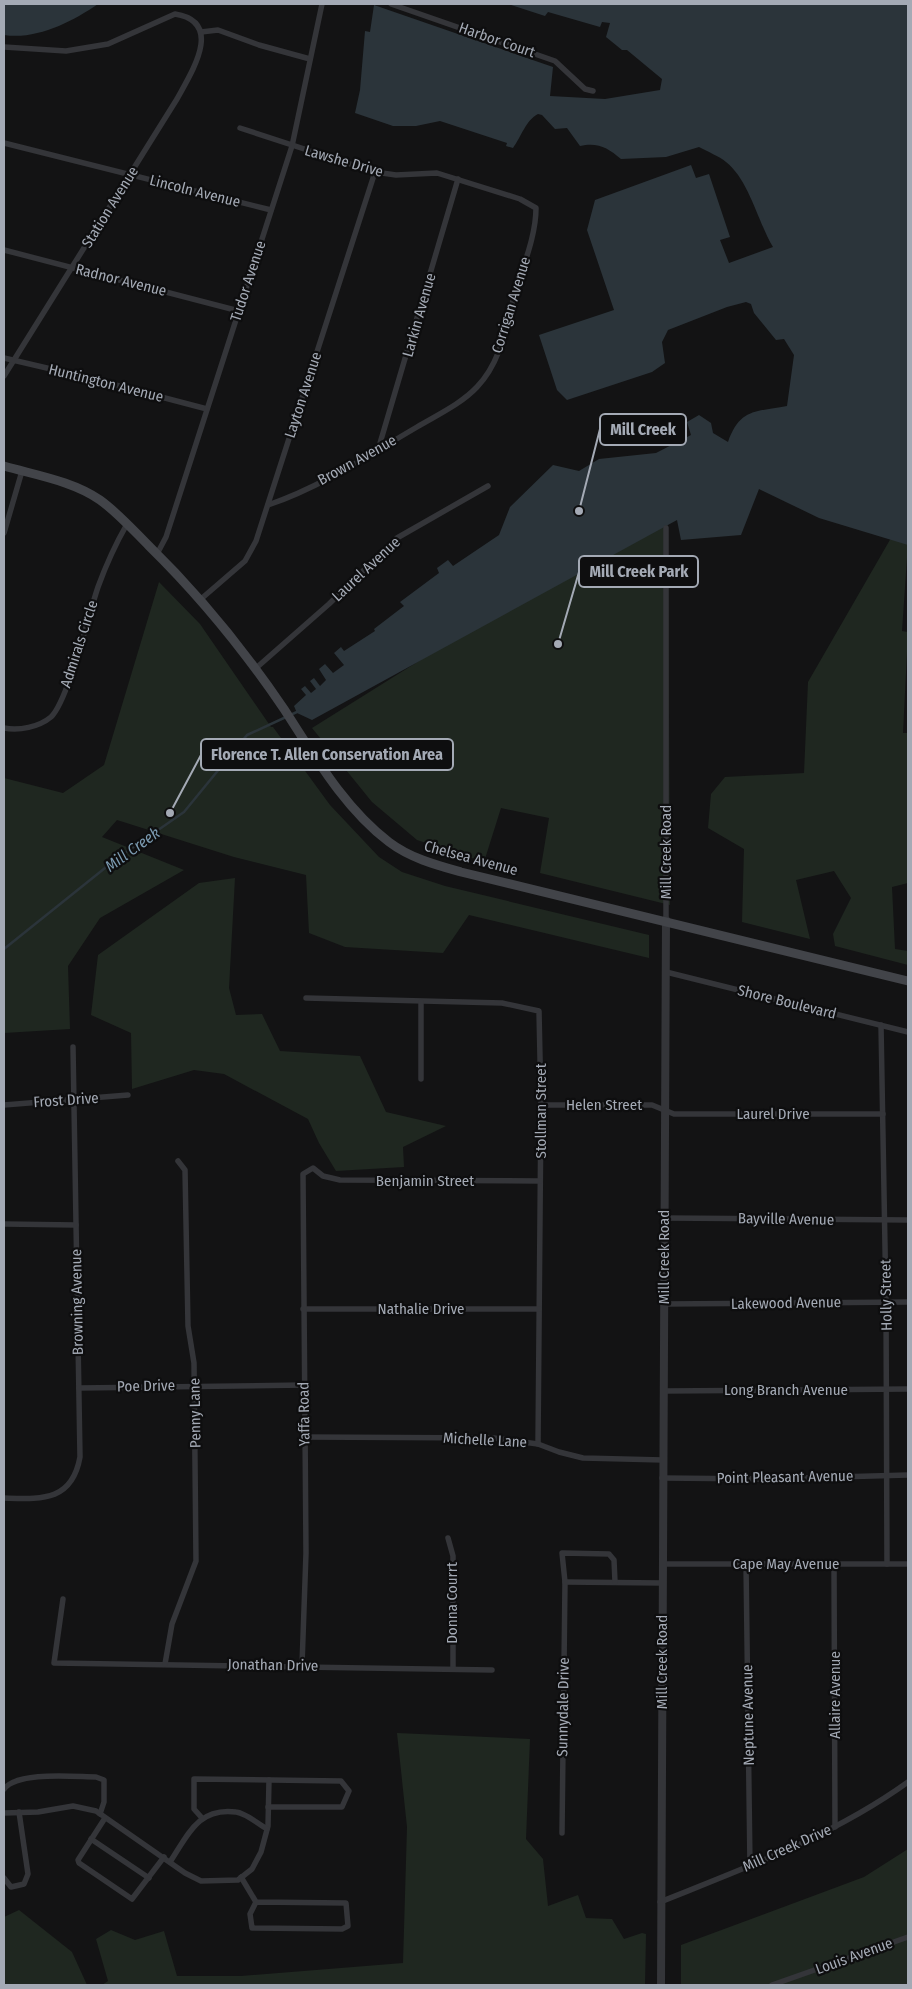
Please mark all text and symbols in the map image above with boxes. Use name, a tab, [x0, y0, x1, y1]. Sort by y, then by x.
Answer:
street label: Harbor Court	[456, 19, 538, 61]
street label: Lawshe Drive	[303, 141, 385, 181]
street label: Station Avenue	[78, 163, 142, 251]
street label: Lincoln Avenue	[148, 171, 242, 211]
street label: Tudor Avenue	[226, 238, 270, 324]
street label: Corrigan Avenue	[488, 255, 534, 355]
street label: Radnor Avenue	[74, 260, 168, 300]
street label: Larkin Avenue	[398, 271, 440, 359]
street label: Layton Avenue	[281, 350, 325, 440]
street label: Huntington Avenue	[47, 360, 165, 406]
callout: Mill Creek	[600, 414, 686, 445]
text: Mill Creek	[610, 420, 677, 439]
street label: Brown Avenue	[314, 431, 400, 489]
street label: Laurel Avenue	[328, 533, 404, 605]
callout: Mill Creek Park	[579, 556, 698, 587]
text: Mill Creek Park	[590, 562, 689, 581]
street label: Admirals Circle	[56, 598, 102, 690]
callout: Florence T. Allen Conservation Area	[201, 739, 453, 770]
text: Florence T. Allen Conservation Area	[211, 745, 443, 764]
street label: Mill Creek Road	[657, 805, 675, 899]
water label: Mill Creek	[101, 823, 164, 876]
street label: Chelsea Avenue	[422, 837, 520, 879]
street label: Shore Boulevard	[736, 981, 838, 1023]
street label: Stollman Street	[532, 1063, 550, 1159]
street label: Frost Drive	[33, 1089, 99, 1111]
street label: Helen Street	[566, 1096, 642, 1114]
street label: Laurel Drive	[736, 1105, 810, 1123]
street label: Benjamin Street	[376, 1172, 474, 1190]
street label: Bayville Avenue	[738, 1209, 834, 1229]
street label: Mill Creek Road	[655, 1210, 673, 1304]
street label: Browning Avenue	[67, 1249, 87, 1355]
street label: Holly Street	[876, 1259, 896, 1331]
street label: Lakewood Avenue	[731, 1293, 841, 1313]
street label: Nathalie Drive	[378, 1300, 464, 1318]
street label: Poe Drive	[117, 1376, 175, 1396]
street label: Penny Lane	[185, 1378, 205, 1448]
street label: Long Branch Avenue	[724, 1381, 848, 1399]
street label: Yaffa Road	[294, 1382, 314, 1446]
street label: Michelle Lane	[443, 1429, 527, 1451]
street label: Point Pleasant Avenue	[717, 1467, 853, 1487]
street label: Cape May Avenue	[733, 1555, 839, 1573]
street label: Donna Courrt	[443, 1562, 461, 1644]
street label: Mill Creek Road	[653, 1615, 671, 1709]
street label: Allaire Avenue	[826, 1651, 844, 1739]
street label: Jonathan Drive	[228, 1655, 318, 1675]
street label: Sunnydale Drive	[553, 1657, 573, 1757]
street label: Neptune Avenue	[738, 1664, 758, 1766]
street label: Mill Creek Drive	[740, 1820, 834, 1876]
street label: Louis Avenue	[813, 1934, 895, 1978]

